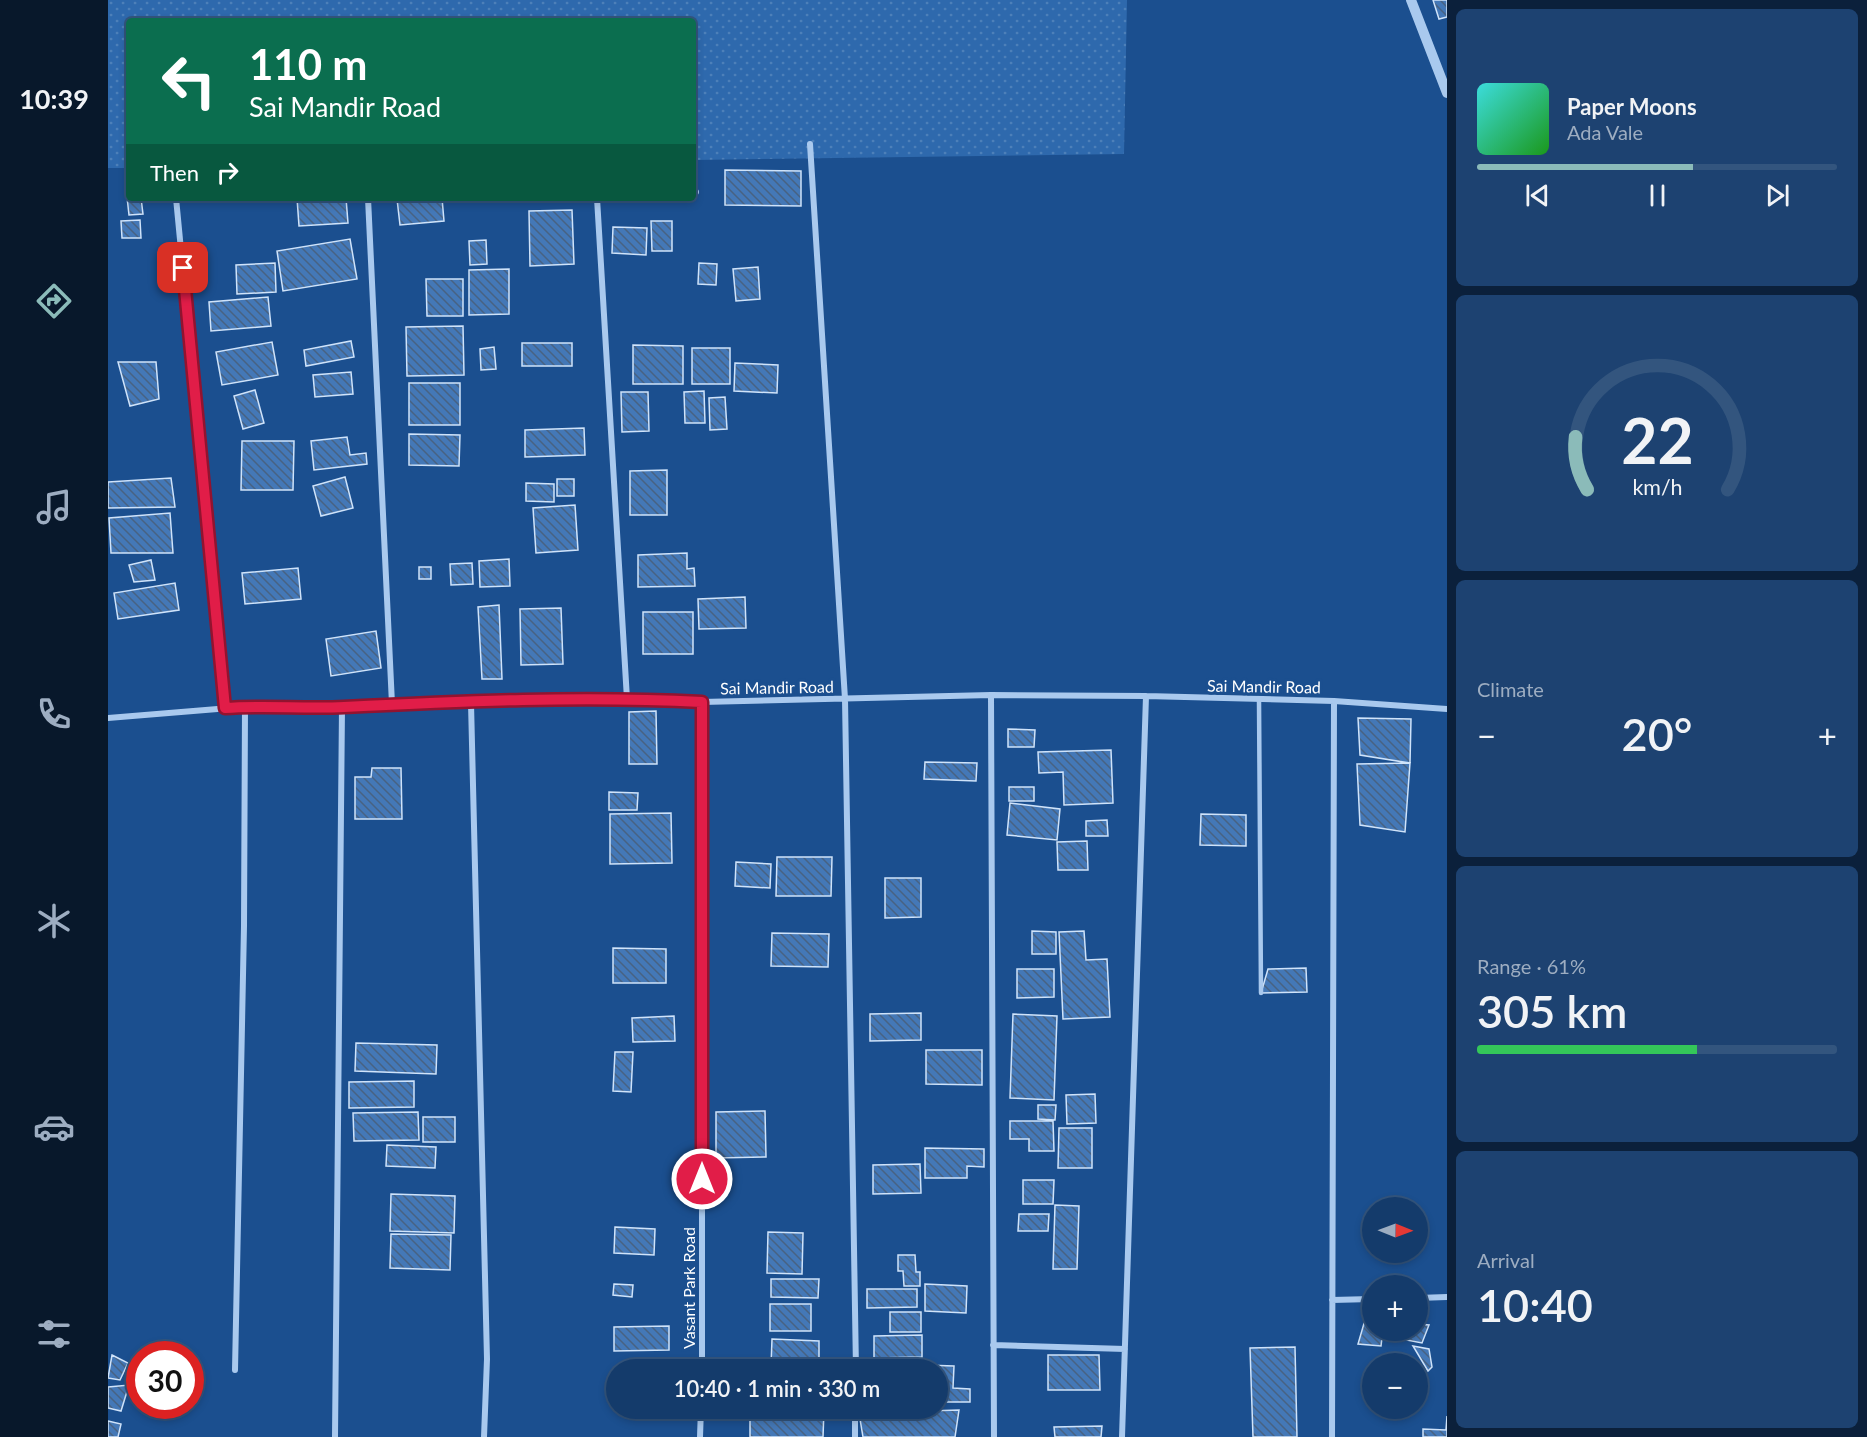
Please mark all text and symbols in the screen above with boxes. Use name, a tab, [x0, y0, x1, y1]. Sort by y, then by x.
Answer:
text: 110 m	[249, 39, 367, 89]
icon: left	[150, 42, 228, 120]
text: 10:39	[19, 82, 89, 115]
text: Sai Mandir Road	[249, 90, 441, 123]
text: Paper Moons	[1567, 93, 1697, 120]
text: Ada Vale	[1567, 120, 1643, 144]
icon: right	[211, 156, 244, 189]
text: Then	[150, 159, 199, 186]
icon: previous	[1521, 179, 1554, 212]
icon: pause	[1641, 179, 1674, 212]
icon: next	[1761, 179, 1794, 212]
pin	[157, 242, 208, 293]
icon: arrive	[166, 251, 199, 284]
icon: directions	[33, 280, 75, 322]
text: 22	[1621, 402, 1693, 477]
text: km/h	[1632, 474, 1682, 500]
icon: music	[33, 486, 75, 528]
street label: Sai Mandir Road	[1207, 676, 1321, 696]
street label: Sai Mandir Road	[720, 677, 834, 697]
text: Climate	[1477, 677, 1544, 701]
icon: phone	[33, 693, 75, 735]
text: 20°	[1622, 707, 1692, 761]
text: −	[1477, 715, 1496, 755]
text: +	[1818, 715, 1837, 755]
icon: climate	[33, 900, 75, 942]
text: Range · 61%	[1477, 954, 1586, 978]
text: 305 km	[1477, 984, 1627, 1038]
icon: car	[33, 1106, 75, 1148]
position arrow	[670, 1147, 734, 1211]
north arrow	[1362, 1197, 1428, 1263]
map controls	[1362, 1197, 1428, 1419]
street label: Vasant Park Road	[679, 1227, 698, 1349]
text: Arrival	[1477, 1248, 1535, 1272]
button: +	[1362, 1275, 1428, 1341]
text: 10:40	[1477, 1278, 1593, 1332]
icon: filters	[33, 1313, 75, 1355]
speed limit sign: 30	[126, 1341, 204, 1419]
button: −	[1362, 1353, 1428, 1419]
text: 10:40 · 1 min · 330 m	[674, 1375, 880, 1402]

